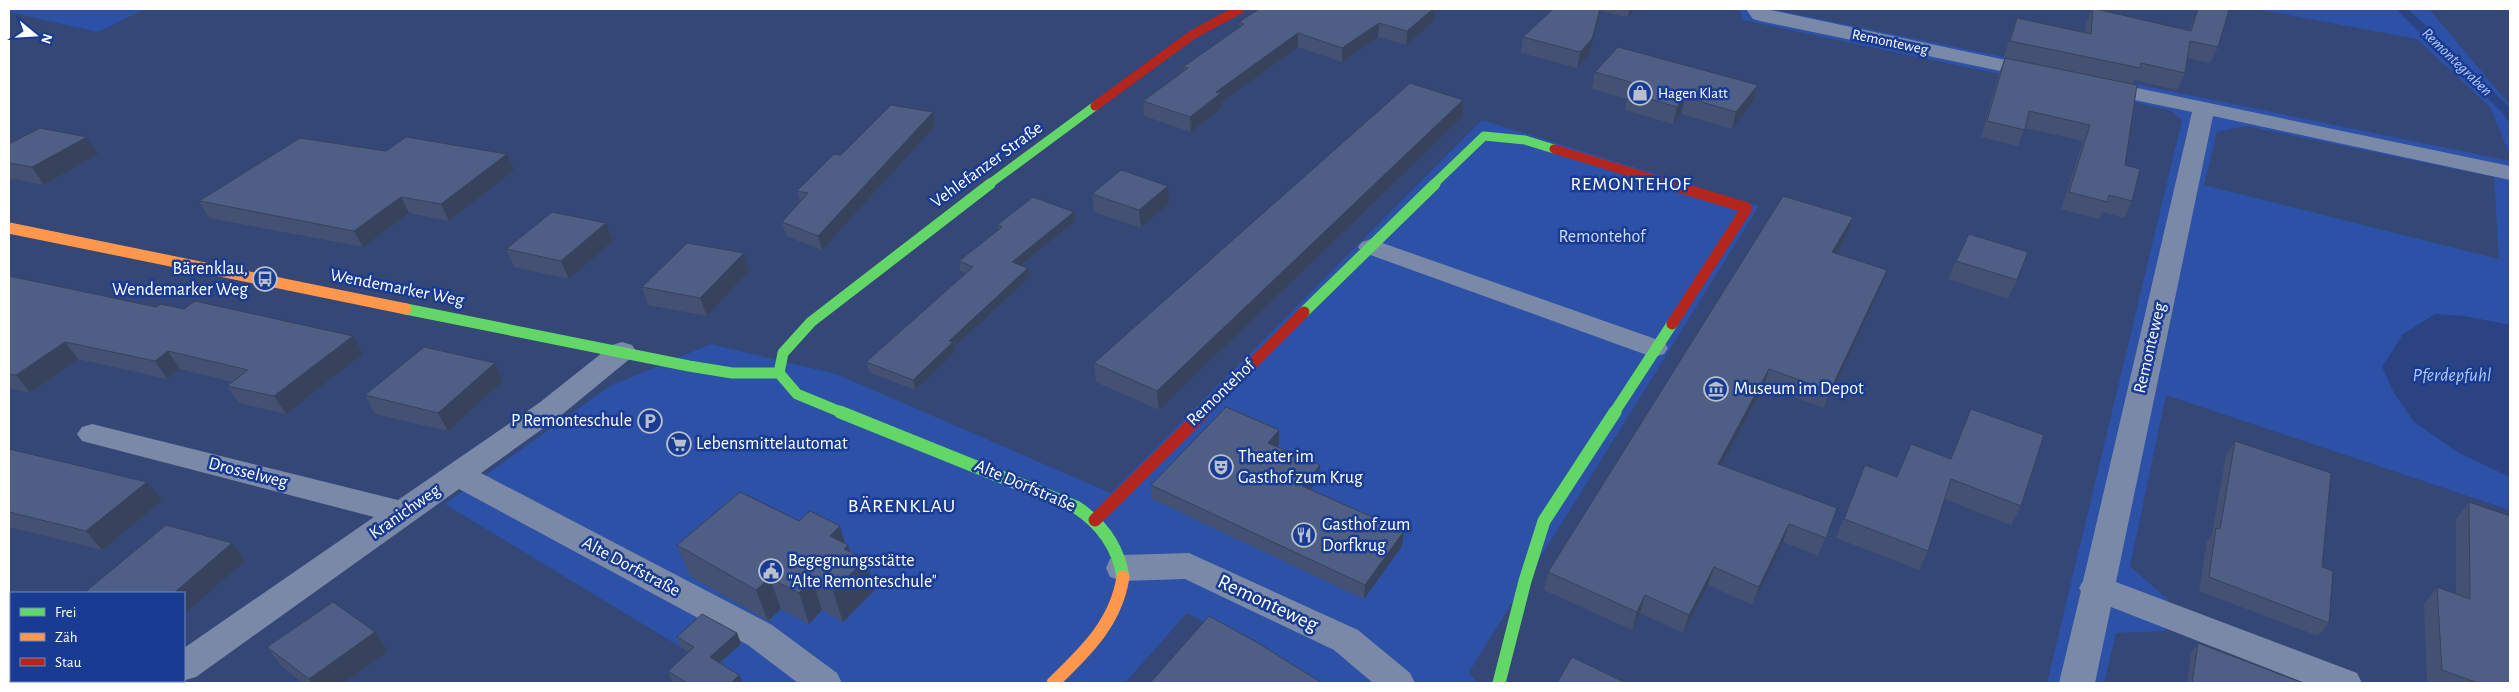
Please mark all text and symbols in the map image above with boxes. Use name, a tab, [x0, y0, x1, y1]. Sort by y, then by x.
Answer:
north arrow	[10, 10, 60, 60]
water label: Remontegraben	[2419, 25, 2495, 99]
street label: Remonteweg	[1851, 27, 1930, 57]
text: N	[38, 32, 55, 46]
shop icon: Hagen Klatt	[1627, 80, 1653, 106]
place label: Hagen Klatt	[1658, 86, 1728, 101]
street label: Vehlefanzer Straße	[928, 119, 1046, 211]
district label: REMONTEHOF	[1571, 175, 1691, 194]
park label: Remontehof	[1558, 228, 1647, 246]
place label: Bärenklau, Wendemarker Weg	[112, 260, 248, 299]
bus stop icon: Bärenklau, Wendemarker Weg	[252, 266, 278, 292]
street label: Wendemarker Weg	[329, 266, 466, 310]
street label: Remonteweg	[2131, 301, 2169, 395]
street label: Remontehof	[1183, 355, 1260, 430]
water label: Pferdepfuhl	[2412, 366, 2492, 385]
museum icon: Museum im Depot	[1703, 376, 1729, 402]
place label: Museum im Depot	[1734, 380, 1864, 398]
parking icon: P Remonteschule	[637, 408, 663, 434]
place label: P Remonteschule	[511, 412, 632, 430]
supermarket icon: Lebensmittelautomat	[666, 431, 692, 457]
place label: Lebensmittelautomat	[696, 435, 848, 453]
place label: Theater im Gasthof zum Krug	[1238, 448, 1363, 487]
street label: Drosselweg	[206, 454, 290, 492]
theatre icon: Theater im Gasthof zum Krug	[1208, 454, 1234, 480]
street label: Alte Dorfstraße	[972, 457, 1078, 515]
street label: Kranichweg	[366, 481, 444, 543]
district label: BÄRENKLAU	[848, 496, 956, 516]
place label: Gasthof zum Dorfkrug	[1322, 516, 1410, 555]
restaurant icon: Gasthof zum Dorfkrug	[1291, 522, 1317, 548]
street label: Alte Dorfstraße	[579, 534, 683, 600]
place label: Begegnungsstätte "Alte Remonteschule"	[788, 552, 937, 591]
public building icon: Begegnungsstätte "Alte Remonteschule"	[758, 558, 784, 584]
street label: Remonteweg	[1215, 571, 1322, 636]
legend	[10, 592, 185, 682]
text: Frei	[55, 605, 76, 620]
text: Zäh	[55, 630, 78, 645]
text: Stau	[55, 655, 82, 670]

